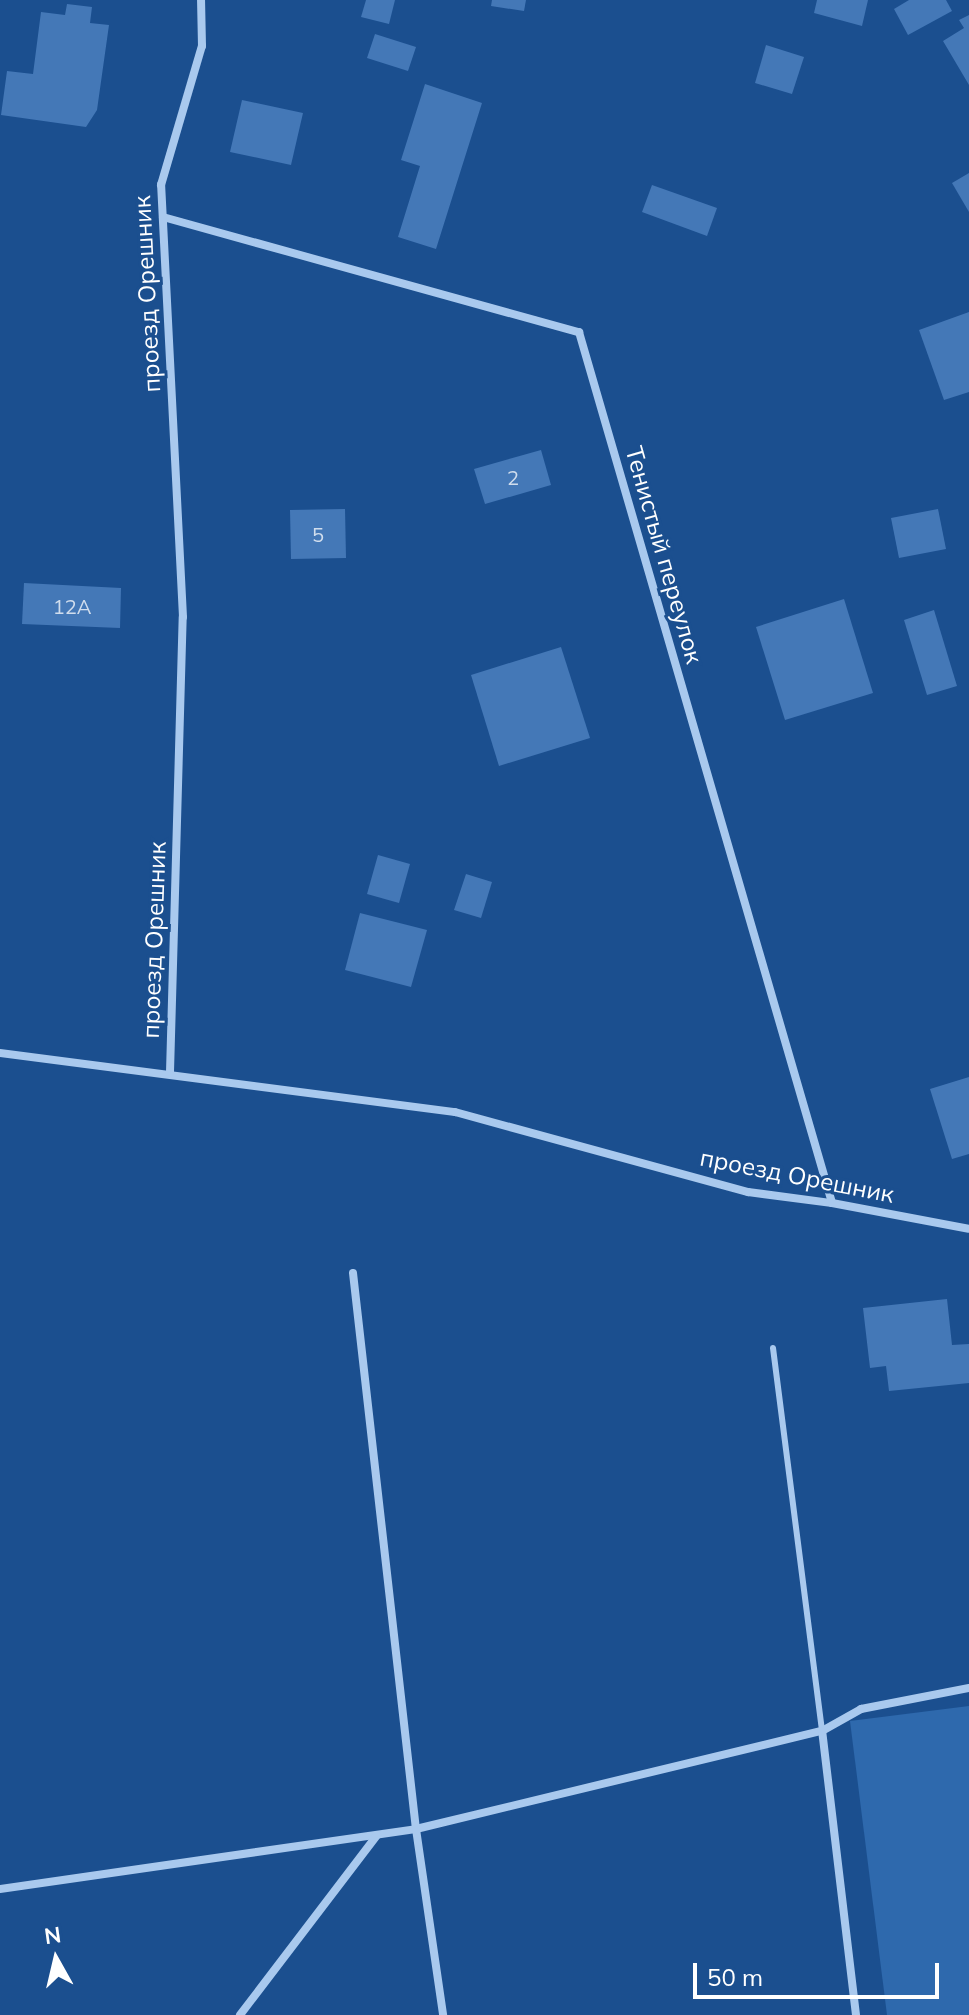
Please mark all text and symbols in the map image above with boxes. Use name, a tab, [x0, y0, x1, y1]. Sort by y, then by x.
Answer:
street label: проезд Орешник	[127, 195, 167, 393]
street label: Тенистый переулок	[619, 443, 709, 667]
house number: 2	[507, 465, 519, 489]
house number: 5	[312, 522, 324, 546]
house number: 12А	[53, 594, 91, 618]
street label: проезд Орешник	[136, 841, 172, 1039]
street label: проезд Орешник	[698, 1143, 896, 1209]
north arrow	[16, 1919, 96, 1999]
text: N	[42, 1920, 63, 1950]
scale bar	[697, 1947, 943, 1997]
text: 50 m	[707, 1962, 763, 1992]

